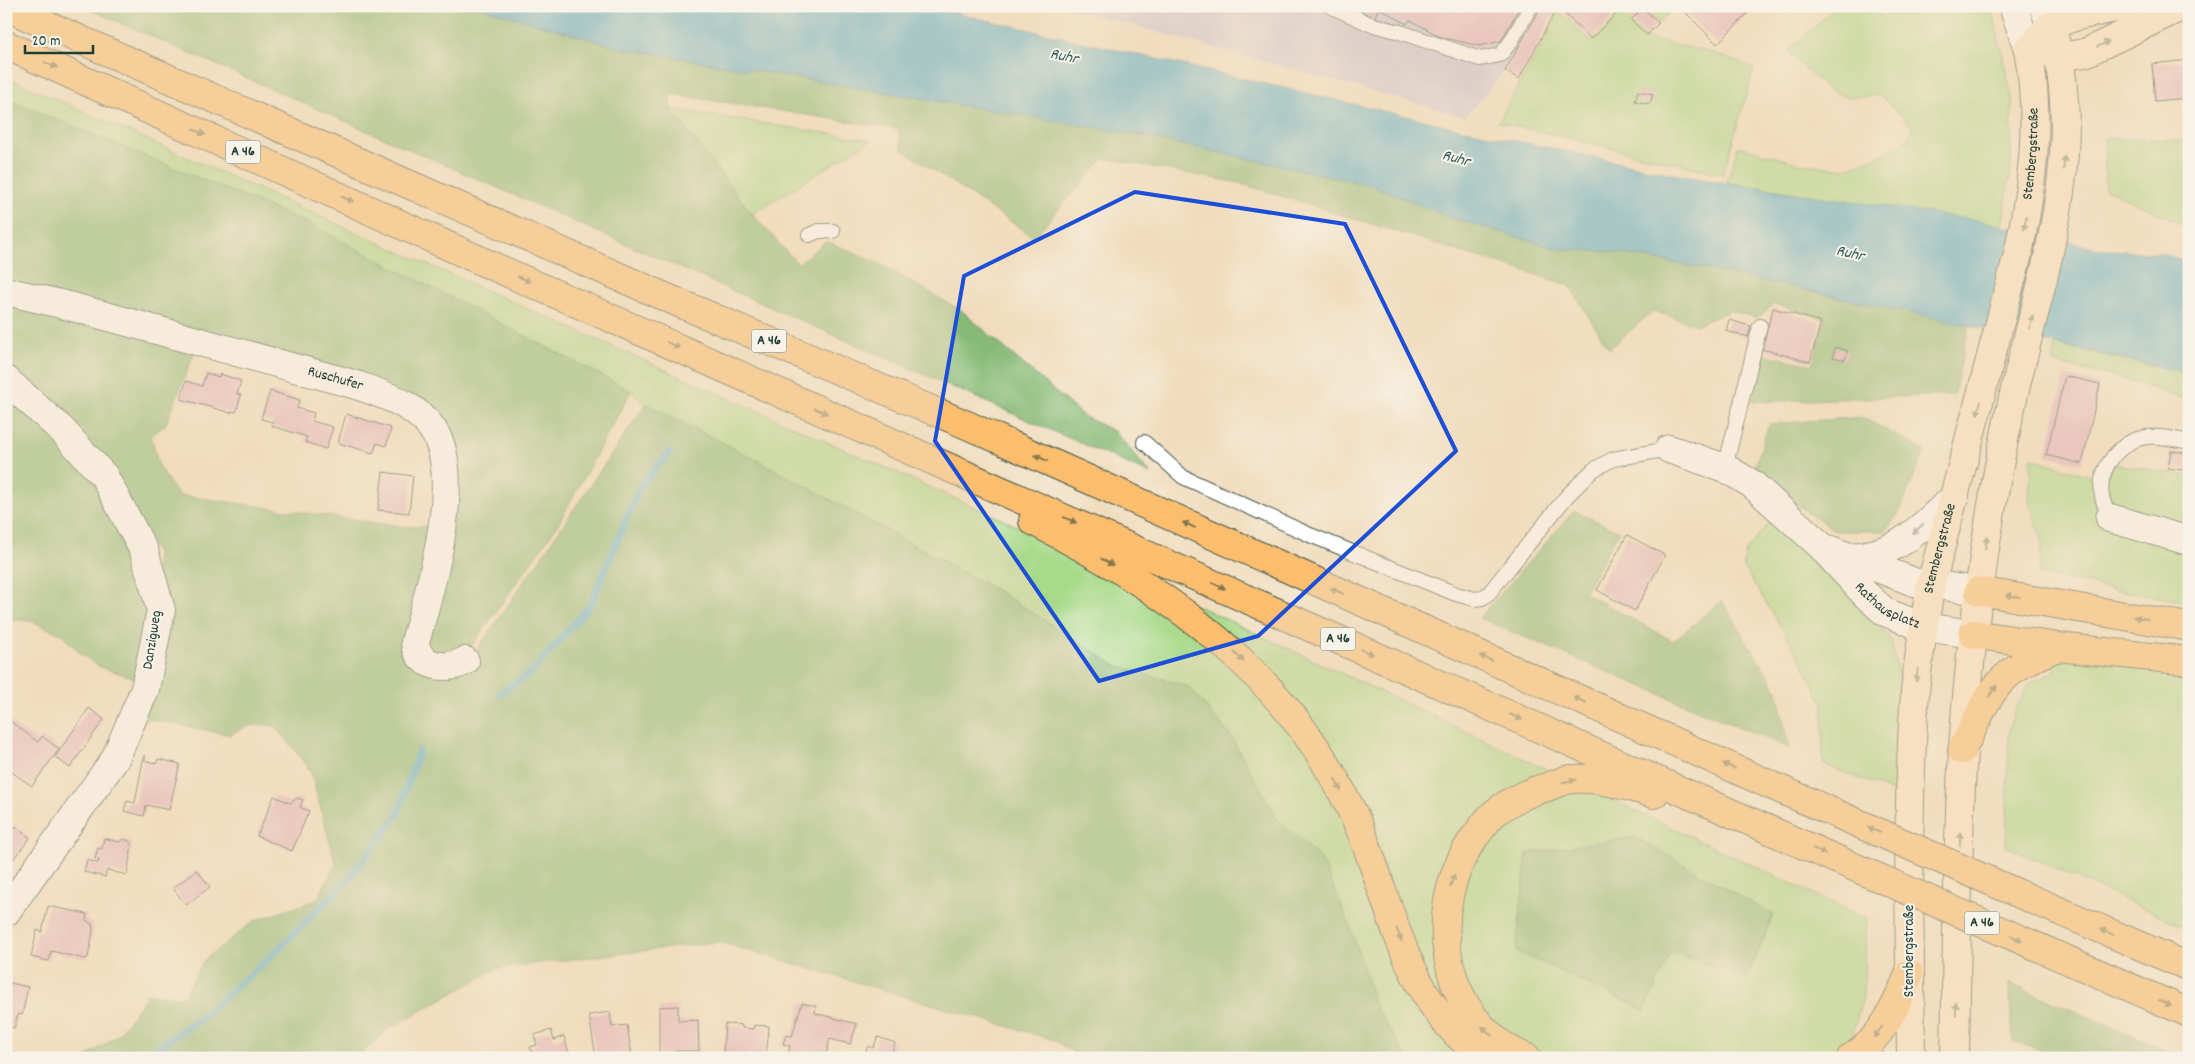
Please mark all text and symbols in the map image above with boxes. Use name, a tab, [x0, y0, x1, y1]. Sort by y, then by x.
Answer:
scale bar	[25, 22, 92, 54]
text: 20 m	[32, 31, 60, 53]
one-way arrow	[2096, 40, 2110, 48]
water label: Ruhr	[1048, 43, 1082, 72]
one-way arrow	[44, 61, 58, 69]
street label: Stembergstraße	[2017, 107, 2046, 201]
one-way arrow	[192, 128, 206, 136]
road number: A 46	[226, 140, 260, 163]
water label: Ruhr	[1440, 144, 1474, 174]
one-way arrow	[2061, 155, 2069, 171]
one-way arrow	[340, 196, 354, 204]
one-way arrow	[2020, 215, 2028, 231]
water label: Ruhr	[1834, 240, 1868, 269]
one-way arrow	[517, 276, 531, 284]
one-way arrow	[2027, 315, 2035, 330]
road number: A 46	[752, 330, 786, 352]
one-way arrow	[666, 341, 680, 349]
street label: Ruschufer	[305, 361, 366, 398]
one-way arrow	[1974, 400, 1982, 415]
one-way arrow	[814, 407, 828, 415]
one-way arrow	[1034, 454, 1048, 462]
street label: Stembergstraße	[1919, 501, 1963, 595]
one-way arrow	[1063, 516, 1077, 524]
one-way arrow	[1182, 520, 1196, 528]
one-way arrow	[1912, 523, 1924, 535]
one-way arrow	[1983, 534, 1991, 550]
one-way arrow	[1100, 558, 1114, 567]
street label: Rathausplatz	[1849, 578, 1923, 636]
one-way arrow	[1212, 582, 1226, 590]
one-way arrow	[1330, 587, 1344, 595]
one-way arrow	[2004, 592, 2020, 600]
street label: Danzigweg	[137, 609, 169, 671]
one-way arrow	[2132, 614, 2148, 622]
road number: A 46	[1320, 628, 1356, 650]
one-way arrow	[1360, 648, 1374, 656]
one-way arrow	[1232, 651, 1244, 663]
one-way arrow	[1479, 653, 1493, 661]
one-way arrow	[1913, 668, 1921, 684]
one-way arrow	[1988, 685, 1997, 698]
one-way arrow	[1573, 695, 1587, 703]
one-way arrow	[1509, 714, 1523, 722]
one-way arrow	[1722, 761, 1736, 769]
one-way arrow	[1561, 776, 1577, 784]
one-way arrow	[1334, 778, 1342, 792]
one-way arrow	[1867, 826, 1881, 834]
one-way arrow	[1956, 831, 1964, 847]
one-way arrow	[1812, 848, 1826, 856]
one-way arrow	[1449, 873, 1457, 888]
street label: Stembergstraße	[1899, 904, 1921, 997]
road number: A 46	[1964, 911, 2000, 934]
one-way arrow	[1396, 928, 1403, 943]
one-way arrow	[2100, 928, 2114, 936]
one-way arrow	[2009, 934, 2023, 942]
one-way arrow	[2158, 999, 2172, 1007]
one-way arrow	[1952, 1001, 1960, 1017]
one-way arrow	[1481, 1025, 1493, 1037]
one-way arrow	[1873, 1025, 1884, 1038]

